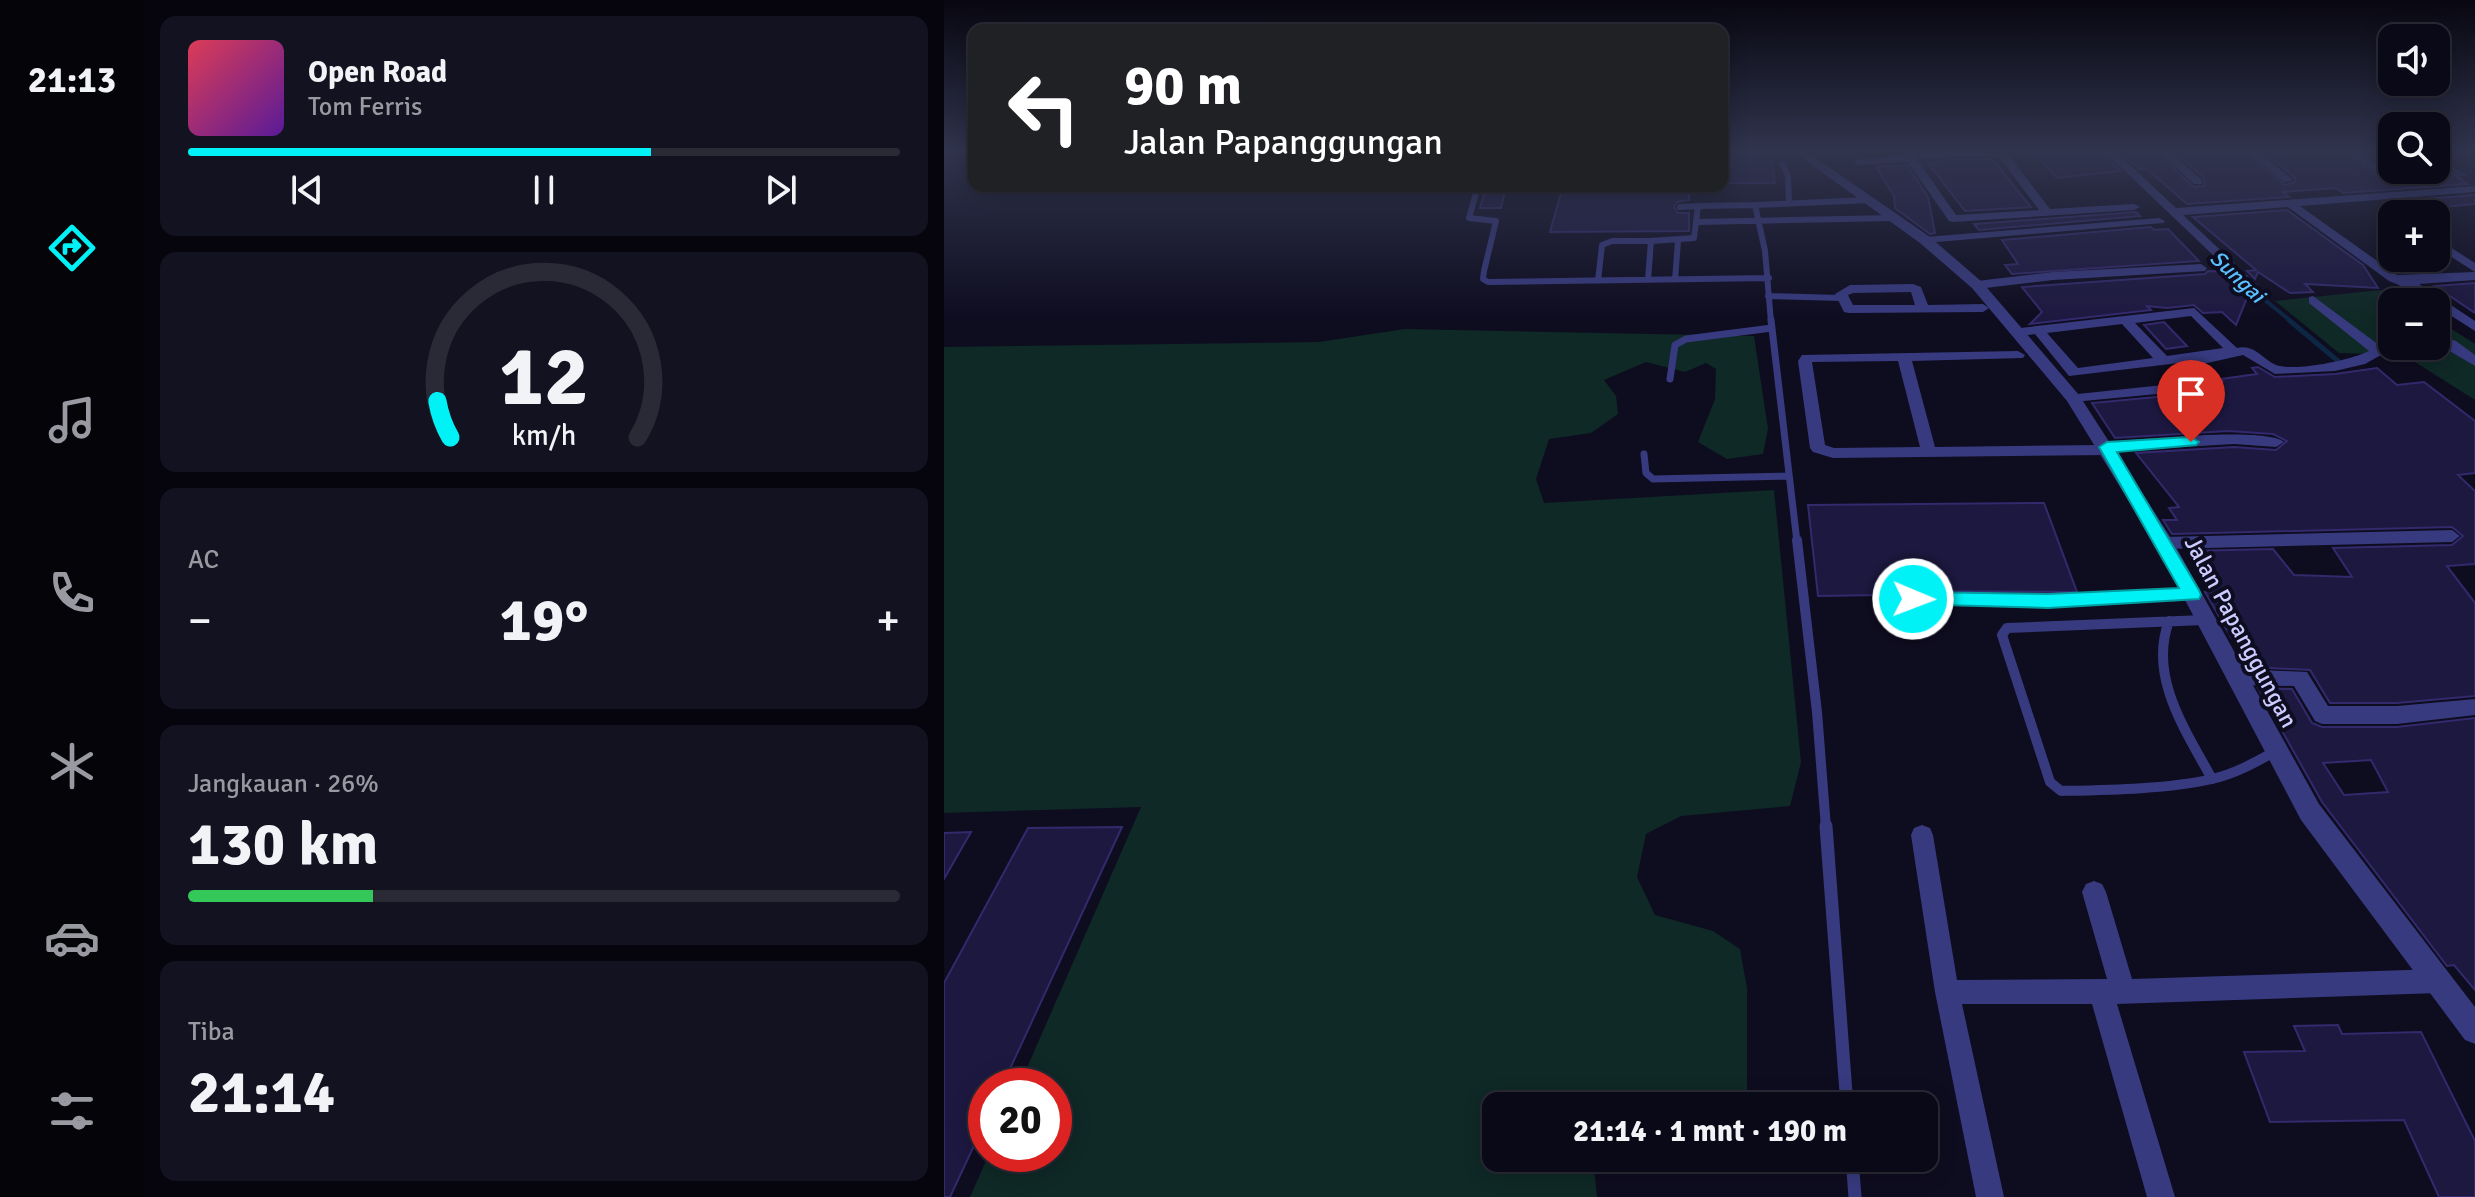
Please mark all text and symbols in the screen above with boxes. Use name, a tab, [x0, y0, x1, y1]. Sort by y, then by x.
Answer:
map controls	[2378, 24, 2450, 360]
button: sound	[2378, 24, 2450, 96]
text: 90 m	[1124, 51, 1242, 120]
text: Open Road	[308, 54, 447, 91]
icon: left	[992, 56, 1096, 160]
text: 21:13	[28, 58, 116, 103]
text: Tom Ferris	[308, 91, 422, 123]
button: search	[2378, 112, 2450, 184]
text: Jalan Papanggungan	[1124, 120, 1443, 165]
icon: previous	[285, 168, 329, 212]
icon: pause	[522, 168, 566, 212]
icon: next	[759, 168, 803, 212]
button: +	[2378, 200, 2450, 272]
icon: directions	[44, 220, 100, 276]
water label: Sungai	[2205, 244, 2272, 310]
button: −	[2378, 288, 2450, 360]
text: 12	[499, 326, 589, 428]
pin	[2157, 360, 2225, 442]
icon: arrive	[2169, 372, 2213, 416]
icon: music	[44, 392, 100, 448]
text: km/h	[512, 418, 576, 453]
street label: Jalan Papanggungan	[2178, 531, 2304, 733]
text: AC	[188, 544, 219, 576]
position arrow	[1871, 557, 1955, 641]
icon: phone	[44, 565, 100, 621]
text: 19°	[500, 584, 588, 658]
text: −	[188, 594, 212, 648]
text: +	[876, 594, 900, 648]
icon: climate	[44, 738, 100, 794]
text: Jangkauan · 26%	[188, 768, 379, 800]
text: 130 km	[188, 808, 378, 882]
icon: car	[44, 910, 100, 966]
text: Tiba	[188, 1016, 235, 1048]
text: 21:14	[188, 1056, 335, 1130]
speed limit sign: 20	[968, 1068, 1072, 1172]
icon: filters	[44, 1083, 100, 1139]
text: 21:14 · 1 mnt · 190 m	[1573, 1113, 1847, 1150]

